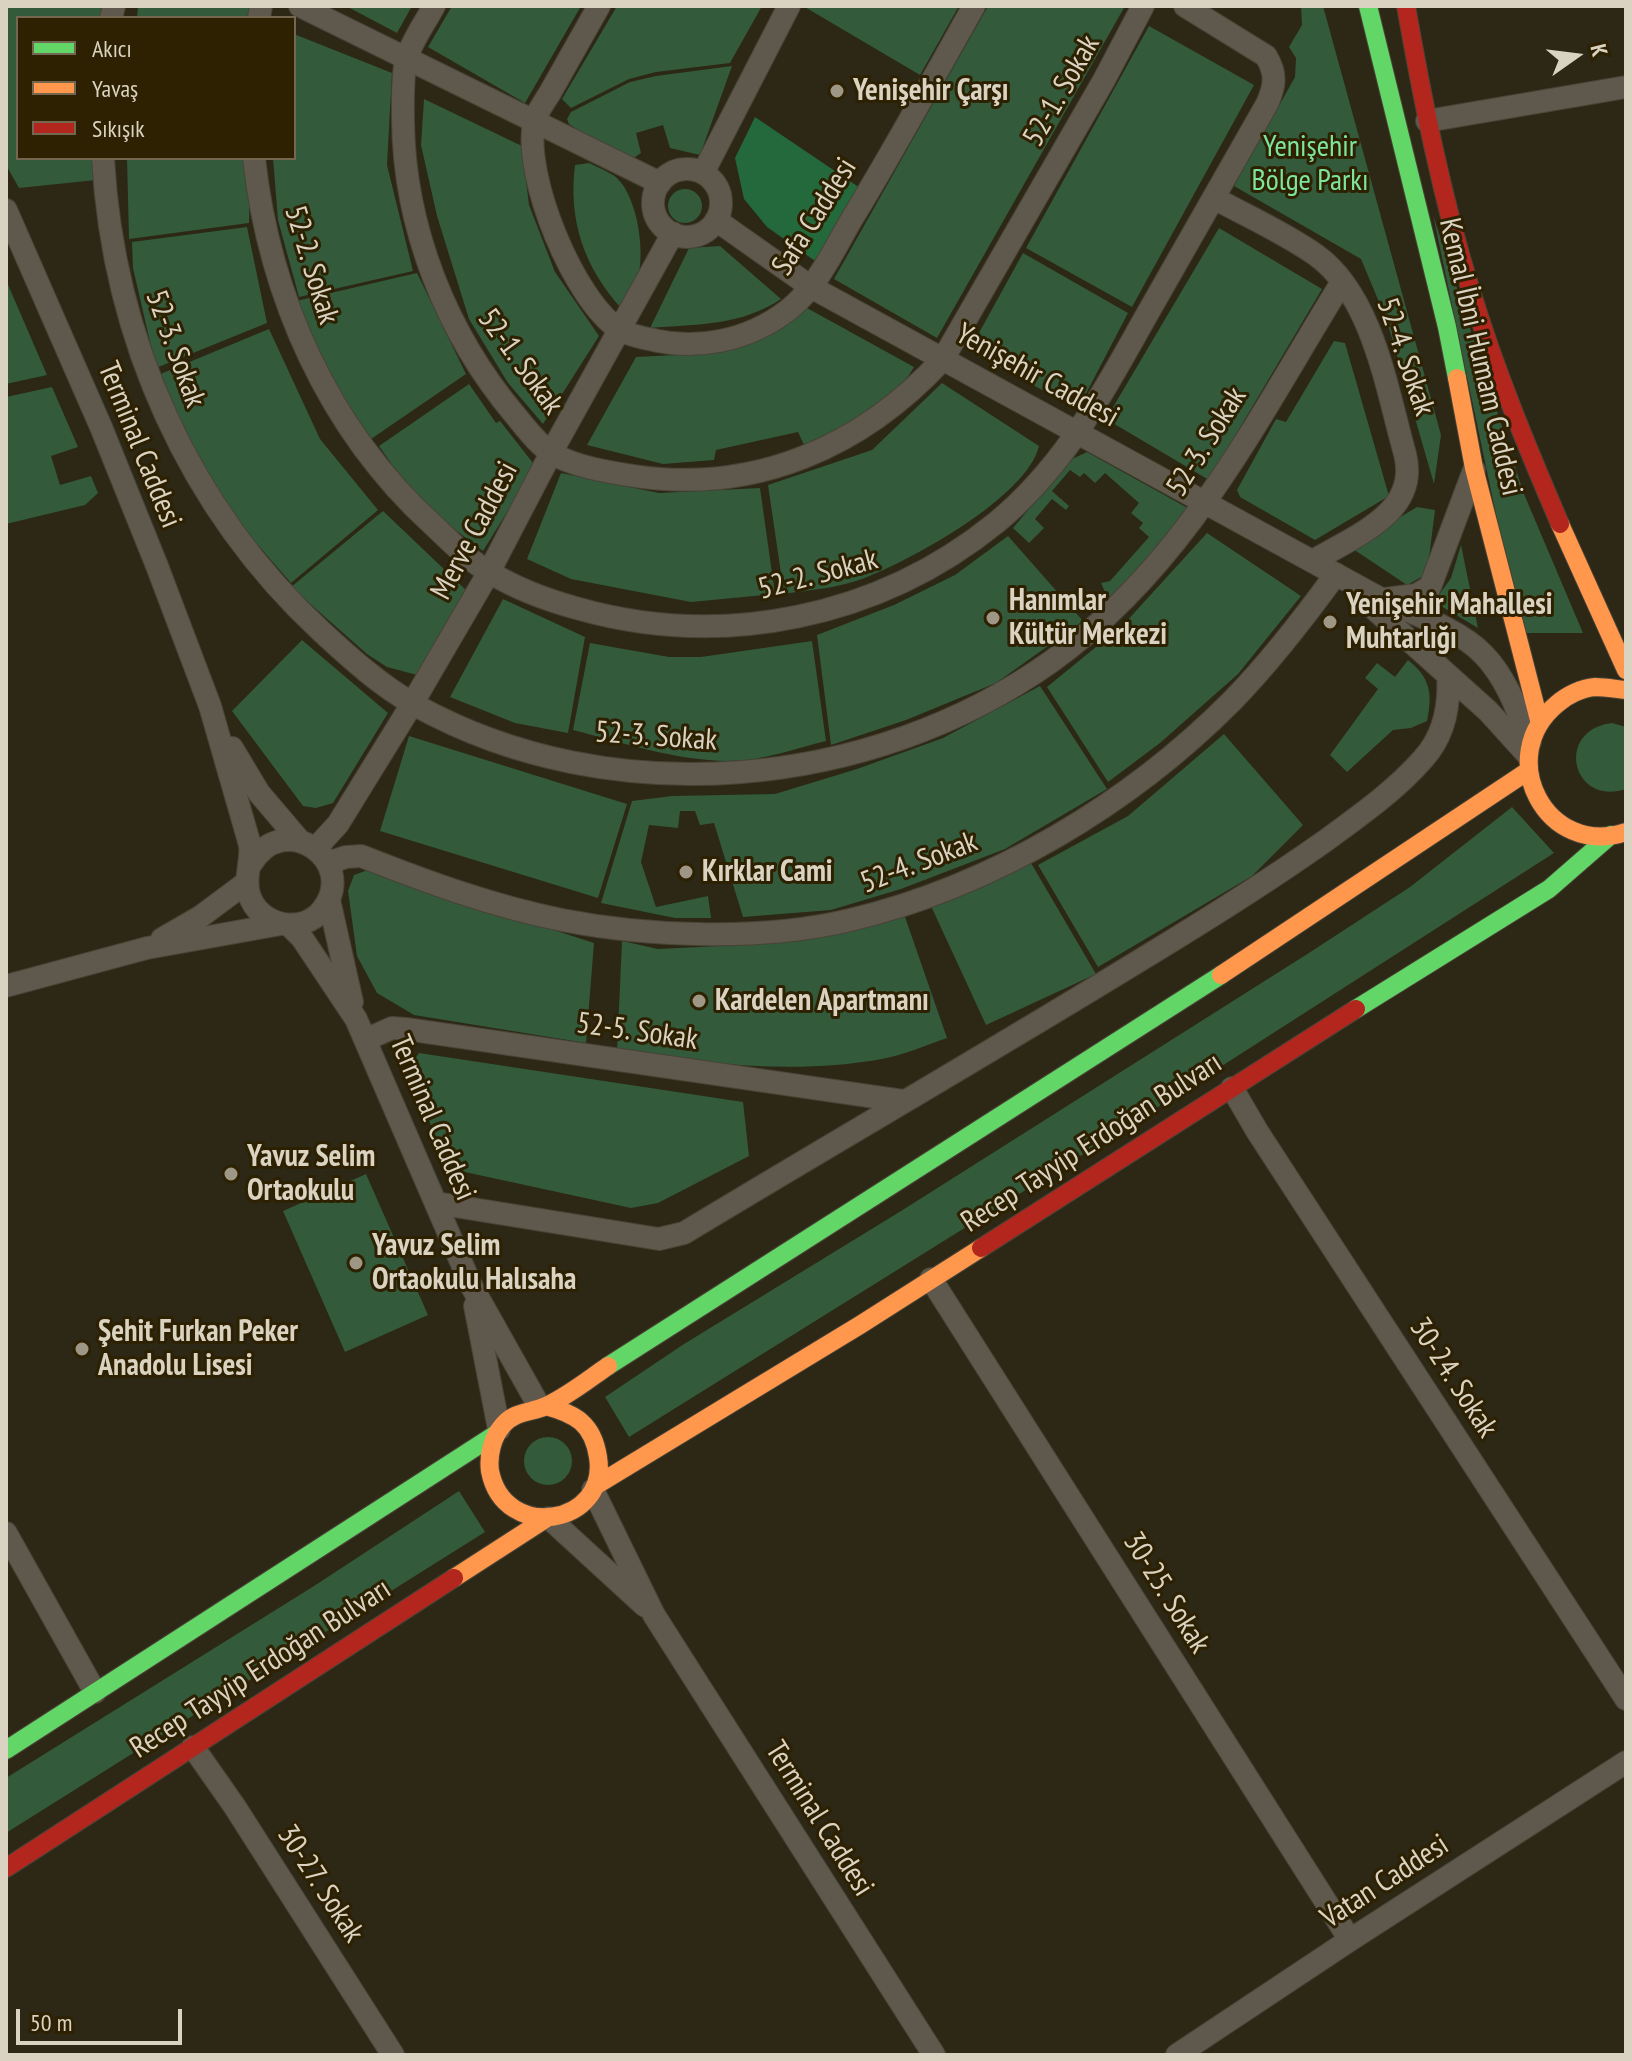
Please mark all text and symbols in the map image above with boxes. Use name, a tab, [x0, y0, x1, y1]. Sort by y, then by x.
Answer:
legend	[16, 16, 296, 160]
north arrow	[1536, 16, 1616, 96]
street label: 52-1. Sokak	[1016, 29, 1108, 153]
text: Akıcı	[92, 33, 132, 64]
text: K	[1584, 41, 1614, 59]
text: Yavaş	[92, 73, 138, 104]
place label: Yenişehir Çarşı	[853, 73, 1009, 109]
marker: Yenişehir Çarşı	[828, 82, 846, 100]
text: Sıkışık	[92, 113, 145, 144]
park label: Yenişehir Bölge Parkı	[1252, 129, 1368, 200]
street label: Safa Caddesi	[765, 152, 865, 282]
street label: 52-2. Sokak	[276, 201, 346, 329]
street label: Kemal İbni Humam Caddesi	[1431, 215, 1529, 499]
street label: 52-3. Sokak	[137, 286, 213, 412]
street label: 52-4. Sokak	[1368, 293, 1442, 421]
street label: 52-1. Sokak	[470, 302, 570, 422]
street label: Yenişehir Caddesi	[949, 316, 1125, 436]
street label: Terminal Caddesi	[89, 357, 189, 533]
street label: 52-3. Sokak	[1159, 381, 1255, 503]
street label: Merve Caddesi	[424, 456, 526, 606]
street label: 52-2. Sokak	[754, 542, 882, 608]
place label: Hanımlar Kültür Merkezi	[1009, 583, 1167, 654]
place label: Yenişehir Mahallesi Muhtarlığı	[1346, 587, 1553, 658]
marker: Hanımlar Kültür Merkezi	[984, 609, 1002, 627]
marker: Yenişehir Mahallesi Muhtarlığı	[1321, 613, 1339, 631]
street label: 52-3. Sokak	[594, 715, 718, 759]
street label: 52-4. Sokak	[856, 824, 982, 902]
place label: Kırklar Cami	[702, 854, 833, 890]
marker: Kırklar Cami	[677, 863, 695, 881]
place label: Kardelen Apartmanı	[715, 983, 929, 1019]
marker: Kardelen Apartmanı	[690, 992, 708, 1010]
street label: 52-5. Sokak	[574, 1006, 700, 1058]
street label: Terminal Caddesi	[381, 1030, 483, 1206]
street label: Recep Tayyip Erdoğan Bulvarı	[955, 1045, 1229, 1241]
place label: Yavuz Selim Ortaokulu	[247, 1139, 375, 1210]
marker: Yavuz Selim Ortaokulu	[222, 1165, 240, 1183]
place label: Yavuz Selim Ortaokulu Halısaha	[372, 1228, 576, 1298]
marker: Yavuz Selim Ortaokulu Halısaha	[347, 1254, 365, 1272]
street label: 30-24. Sokak	[1401, 1311, 1505, 1445]
place label: Şehit Furkan Peker Anadolu Lisesi	[98, 1314, 298, 1384]
marker: Şehit Furkan Peker Anadolu Lisesi	[73, 1340, 91, 1358]
street label: 30-25. Sokak	[1115, 1526, 1217, 1660]
street label: Recep Tayyip Erdoğan Bulvarı	[124, 1571, 398, 1767]
street label: Terminal Caddesi	[757, 1735, 881, 1903]
street label: 30-27. Sokak	[269, 1819, 371, 1949]
street label: Vatan Caddesi	[1314, 1827, 1456, 1937]
scale bar	[20, 1993, 186, 2043]
text: 50 m	[30, 2007, 72, 2038]

